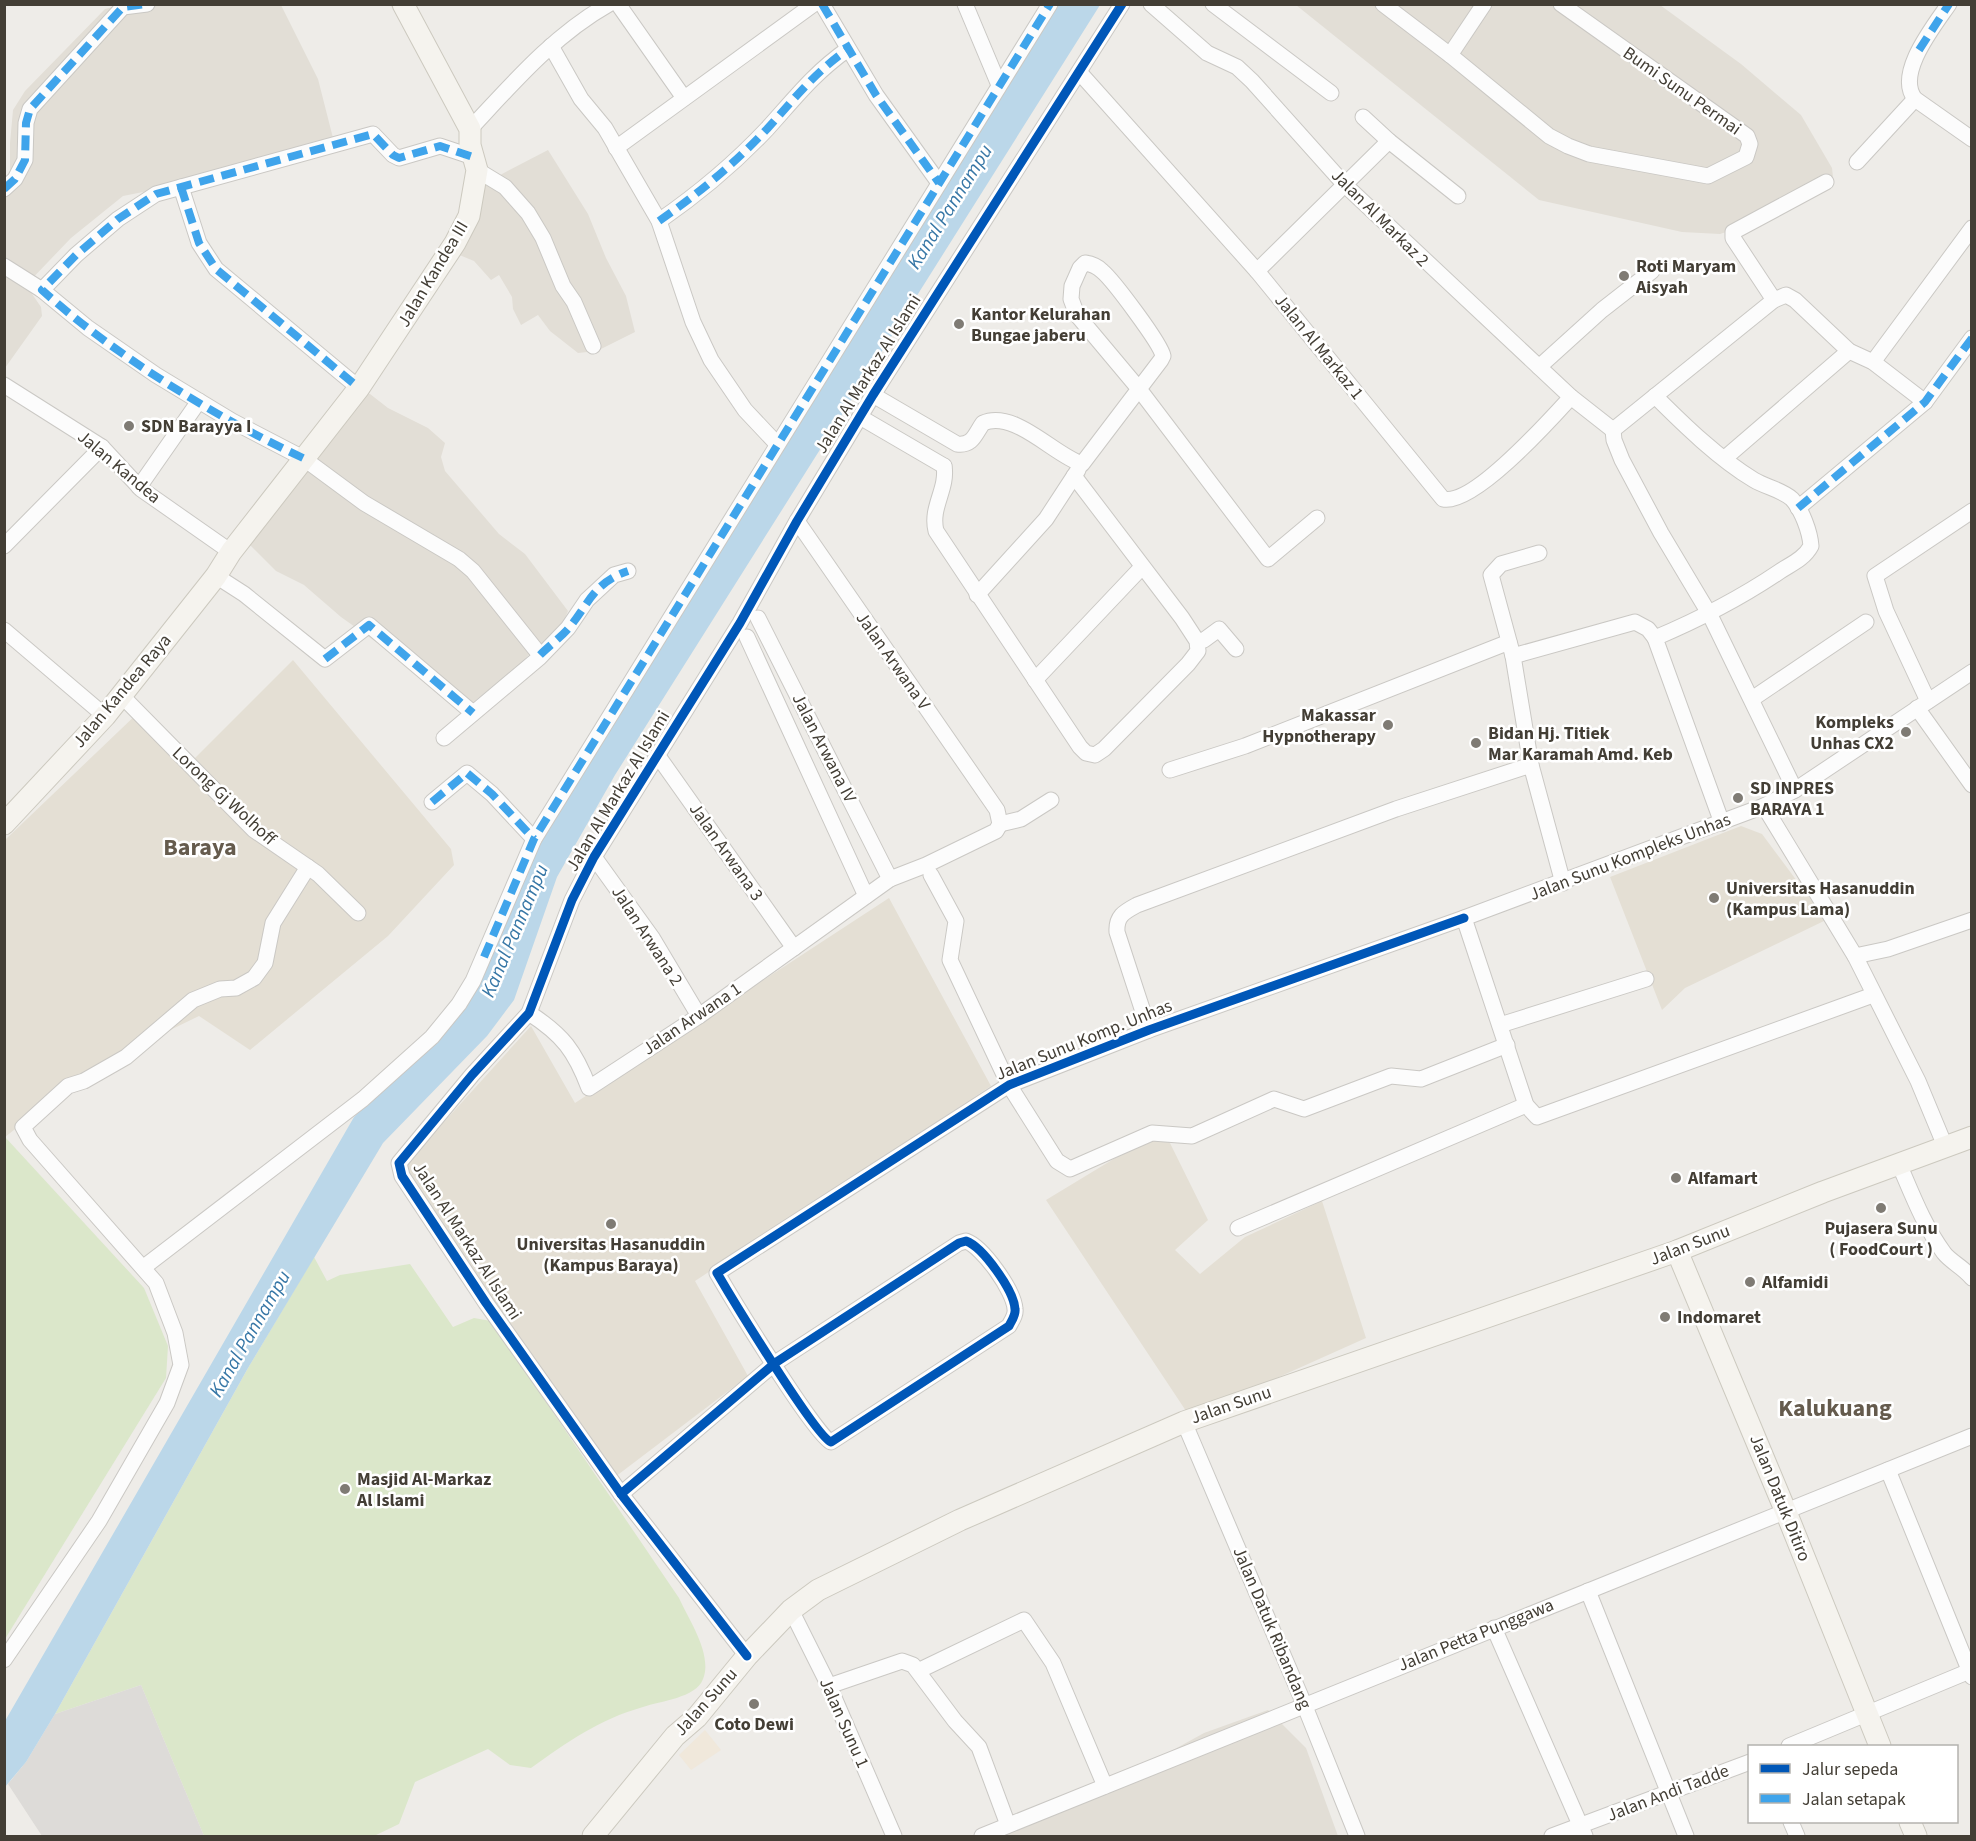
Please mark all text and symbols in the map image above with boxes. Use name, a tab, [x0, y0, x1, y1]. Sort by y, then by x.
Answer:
street label: Bumi Sunu Permai	[1618, 41, 1746, 141]
water label: Kanal Pannampu	[900, 139, 1000, 275]
street label: Jalan Al Markaz 2	[1325, 163, 1435, 273]
street label: Jalan Kandea III	[391, 216, 475, 332]
place label: Roti Maryam Aisyah	[1635, 254, 1736, 300]
marker: Roti Maryam Aisyah	[1617, 269, 1631, 283]
street label: Jalan Al Markaz 1	[1269, 289, 1369, 405]
street label: Jalan Al Markaz Al Islami	[809, 290, 927, 458]
place label: Kantor Kelurahan Bungae jaberu	[971, 302, 1111, 348]
marker: Kantor Kelurahan Bungae jaberu	[952, 317, 966, 331]
place label: SDN Barayya I	[141, 414, 251, 439]
marker: SDN Barayya I	[122, 419, 136, 433]
street label: Jalan Kandea	[72, 425, 166, 509]
street label: Jalan Arwana V	[850, 607, 937, 716]
street label: Jalan Kandea Raya	[67, 629, 177, 753]
street label: Jalan Arwana IV	[786, 689, 863, 808]
place label: Makassar Hypnotherapy	[1262, 703, 1377, 749]
street label: Jalan Al Markaz Al Islami	[560, 706, 676, 876]
place label: Kompleks Unhas CX2	[1810, 710, 1894, 756]
marker: Makassar Hypnotherapy	[1381, 718, 1395, 732]
place label: Bidan Hj. Titiek Mar Karamah Amd. Keb	[1488, 721, 1673, 767]
marker: Kompleks Unhas CX2	[1899, 725, 1913, 739]
marker: Bidan Hj. Titiek Mar Karamah Amd. Keb	[1469, 736, 1483, 750]
street label: Lorong Gj Wolhoff	[166, 741, 282, 851]
place label: SD INPRES BARAYA 1	[1750, 776, 1834, 822]
marker: SD INPRES BARAYA 1	[1731, 791, 1745, 805]
street label: Jalan Arwana 3	[683, 798, 769, 906]
street label: Jalan Sunu Kompleks Unhas	[1526, 807, 1734, 907]
district label: Baraya	[163, 830, 237, 865]
water label: Kanal Pannampu	[474, 860, 556, 1002]
place label: Universitas Hasanuddin (Kampus Lama)	[1726, 876, 1915, 922]
street label: Jalan Arwana 2	[605, 881, 689, 991]
marker: Universitas Hasanuddin (Kampus Lama)	[1707, 891, 1721, 905]
street label: Jalan Arwana 1	[638, 977, 746, 1061]
street label: Jalan Sunu Komp. Unhas	[992, 993, 1176, 1087]
street label: Jalan Al Markaz Al Islami	[407, 1157, 527, 1325]
place label: Alfamart	[1687, 1166, 1758, 1191]
marker: Alfamart	[1669, 1171, 1683, 1185]
marker: Pujasera Sunu ( FoodCourt )	[1874, 1201, 1888, 1215]
place label: Pujasera Sunu ( FoodCourt )	[1824, 1216, 1938, 1262]
marker: Universitas Hasanuddin (Kampus Baraya)	[604, 1217, 618, 1231]
street label: Jalan Sunu	[1646, 1218, 1734, 1272]
place label: Universitas Hasanuddin (Kampus Baraya)	[517, 1232, 705, 1278]
water label: Kanal Pannampu	[202, 1265, 298, 1403]
place label: Alfamidi	[1761, 1270, 1828, 1295]
marker: Alfamidi	[1743, 1275, 1757, 1289]
place label: Indomaret	[1677, 1305, 1761, 1330]
marker: Indomaret	[1658, 1310, 1672, 1324]
street label: Jalan Sunu	[1187, 1380, 1275, 1430]
district label: Kalukuang	[1778, 1391, 1892, 1426]
street label: Jalan Datuk Ditiro	[1743, 1431, 1817, 1565]
place label: Masjid Al-Markaz Al Islami	[356, 1467, 491, 1513]
marker: Masjid Al-Markaz Al Islami	[338, 1482, 352, 1496]
street label: Jalan Datuk Ribandang	[1226, 1543, 1318, 1713]
street label: Jalan Petta Punggawa	[1394, 1592, 1558, 1678]
street label: Jalan Sunu	[669, 1662, 743, 1742]
street label: Jalan Sunu 1	[813, 1674, 875, 1772]
marker: Coto Dewi	[747, 1697, 761, 1711]
place label: Coto Dewi	[714, 1712, 794, 1737]
legend	[1748, 1745, 1958, 1823]
text: Jalur sepeda	[1802, 1757, 1898, 1782]
street label: Jalan Andi Tadde	[1603, 1758, 1733, 1828]
text: Jalan setapak	[1802, 1787, 1906, 1812]

